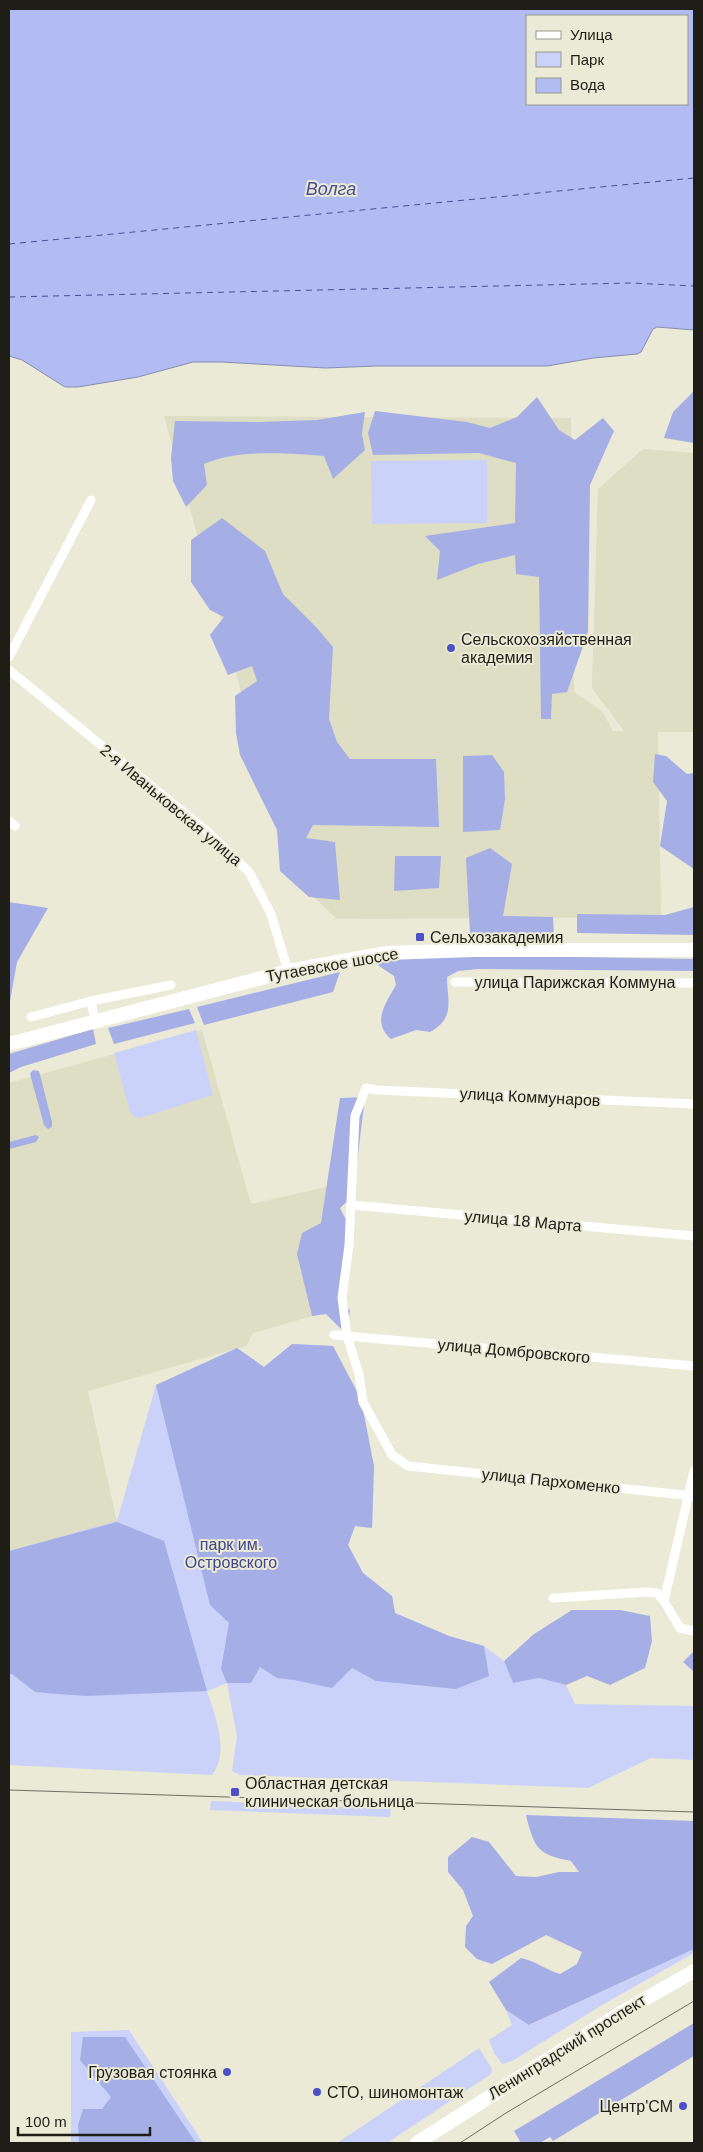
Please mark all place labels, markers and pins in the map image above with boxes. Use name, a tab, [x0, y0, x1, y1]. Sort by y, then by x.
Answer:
place label: Сельскохозяйственная академия	[461, 631, 632, 666]
marker: Сельскохозяйственная академия	[445, 642, 457, 654]
place label: Сельхозакадемия	[430, 929, 563, 946]
marker: Сельхозакадемия	[414, 931, 426, 943]
place label: Областная детская клиническая больница	[245, 1775, 414, 1810]
marker: Областная детская клиническая больница	[229, 1786, 241, 1798]
place label: Грузовая стоянка	[88, 2064, 217, 2081]
marker: Грузовая стоянка	[221, 2066, 233, 2078]
place label: СТО, шиномонтаж	[327, 2084, 464, 2101]
marker: СТО, шиномонтаж	[311, 2086, 323, 2098]
place label: Центр'СМ	[599, 2098, 673, 2115]
marker: Центр'СМ	[677, 2100, 689, 2112]

